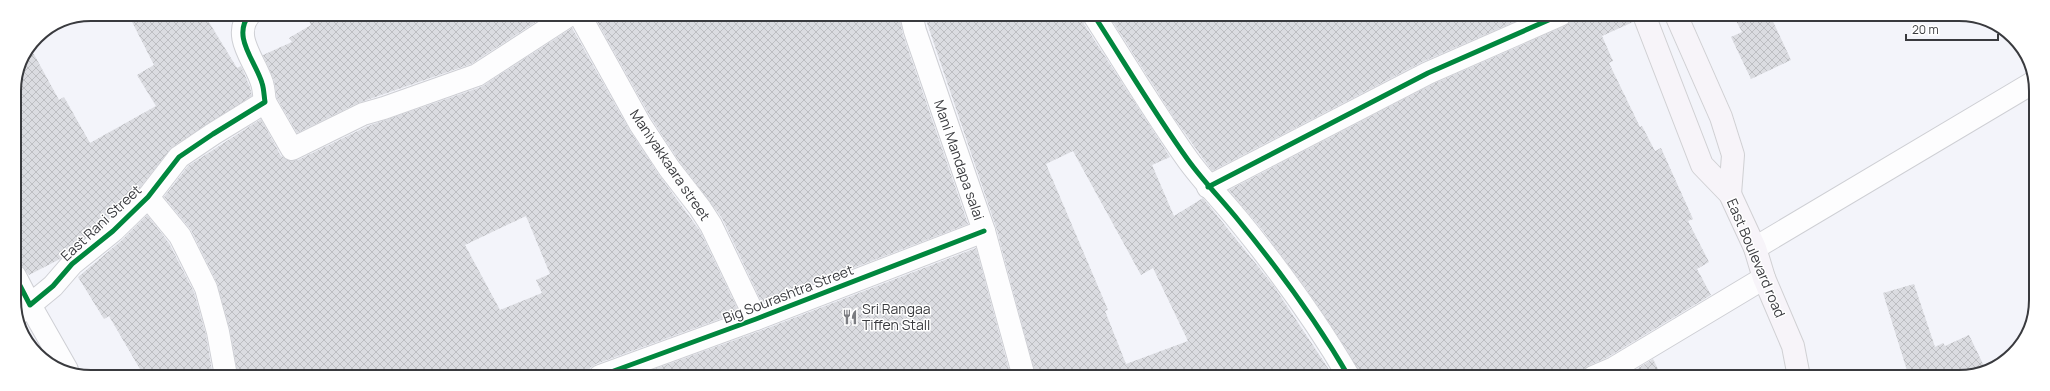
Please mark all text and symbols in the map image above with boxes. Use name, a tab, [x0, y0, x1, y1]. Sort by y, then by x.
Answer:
scale bar	[1906, 16, 1998, 42]
text: 20 m	[1912, 21, 1939, 38]
street label: Mani Mandapa salai	[930, 97, 989, 223]
street label: Maniyakkaara street	[626, 105, 715, 225]
street label: East Rani Street	[56, 180, 145, 265]
street label: East Boulevard road	[1723, 195, 1790, 320]
street label: Big Sourashtra Street	[720, 260, 856, 327]
place label: Sri Rangaa Tiffen Stall	[862, 299, 931, 334]
restaurant icon: Sri Rangaa Tiffen Stall	[841, 308, 859, 326]

